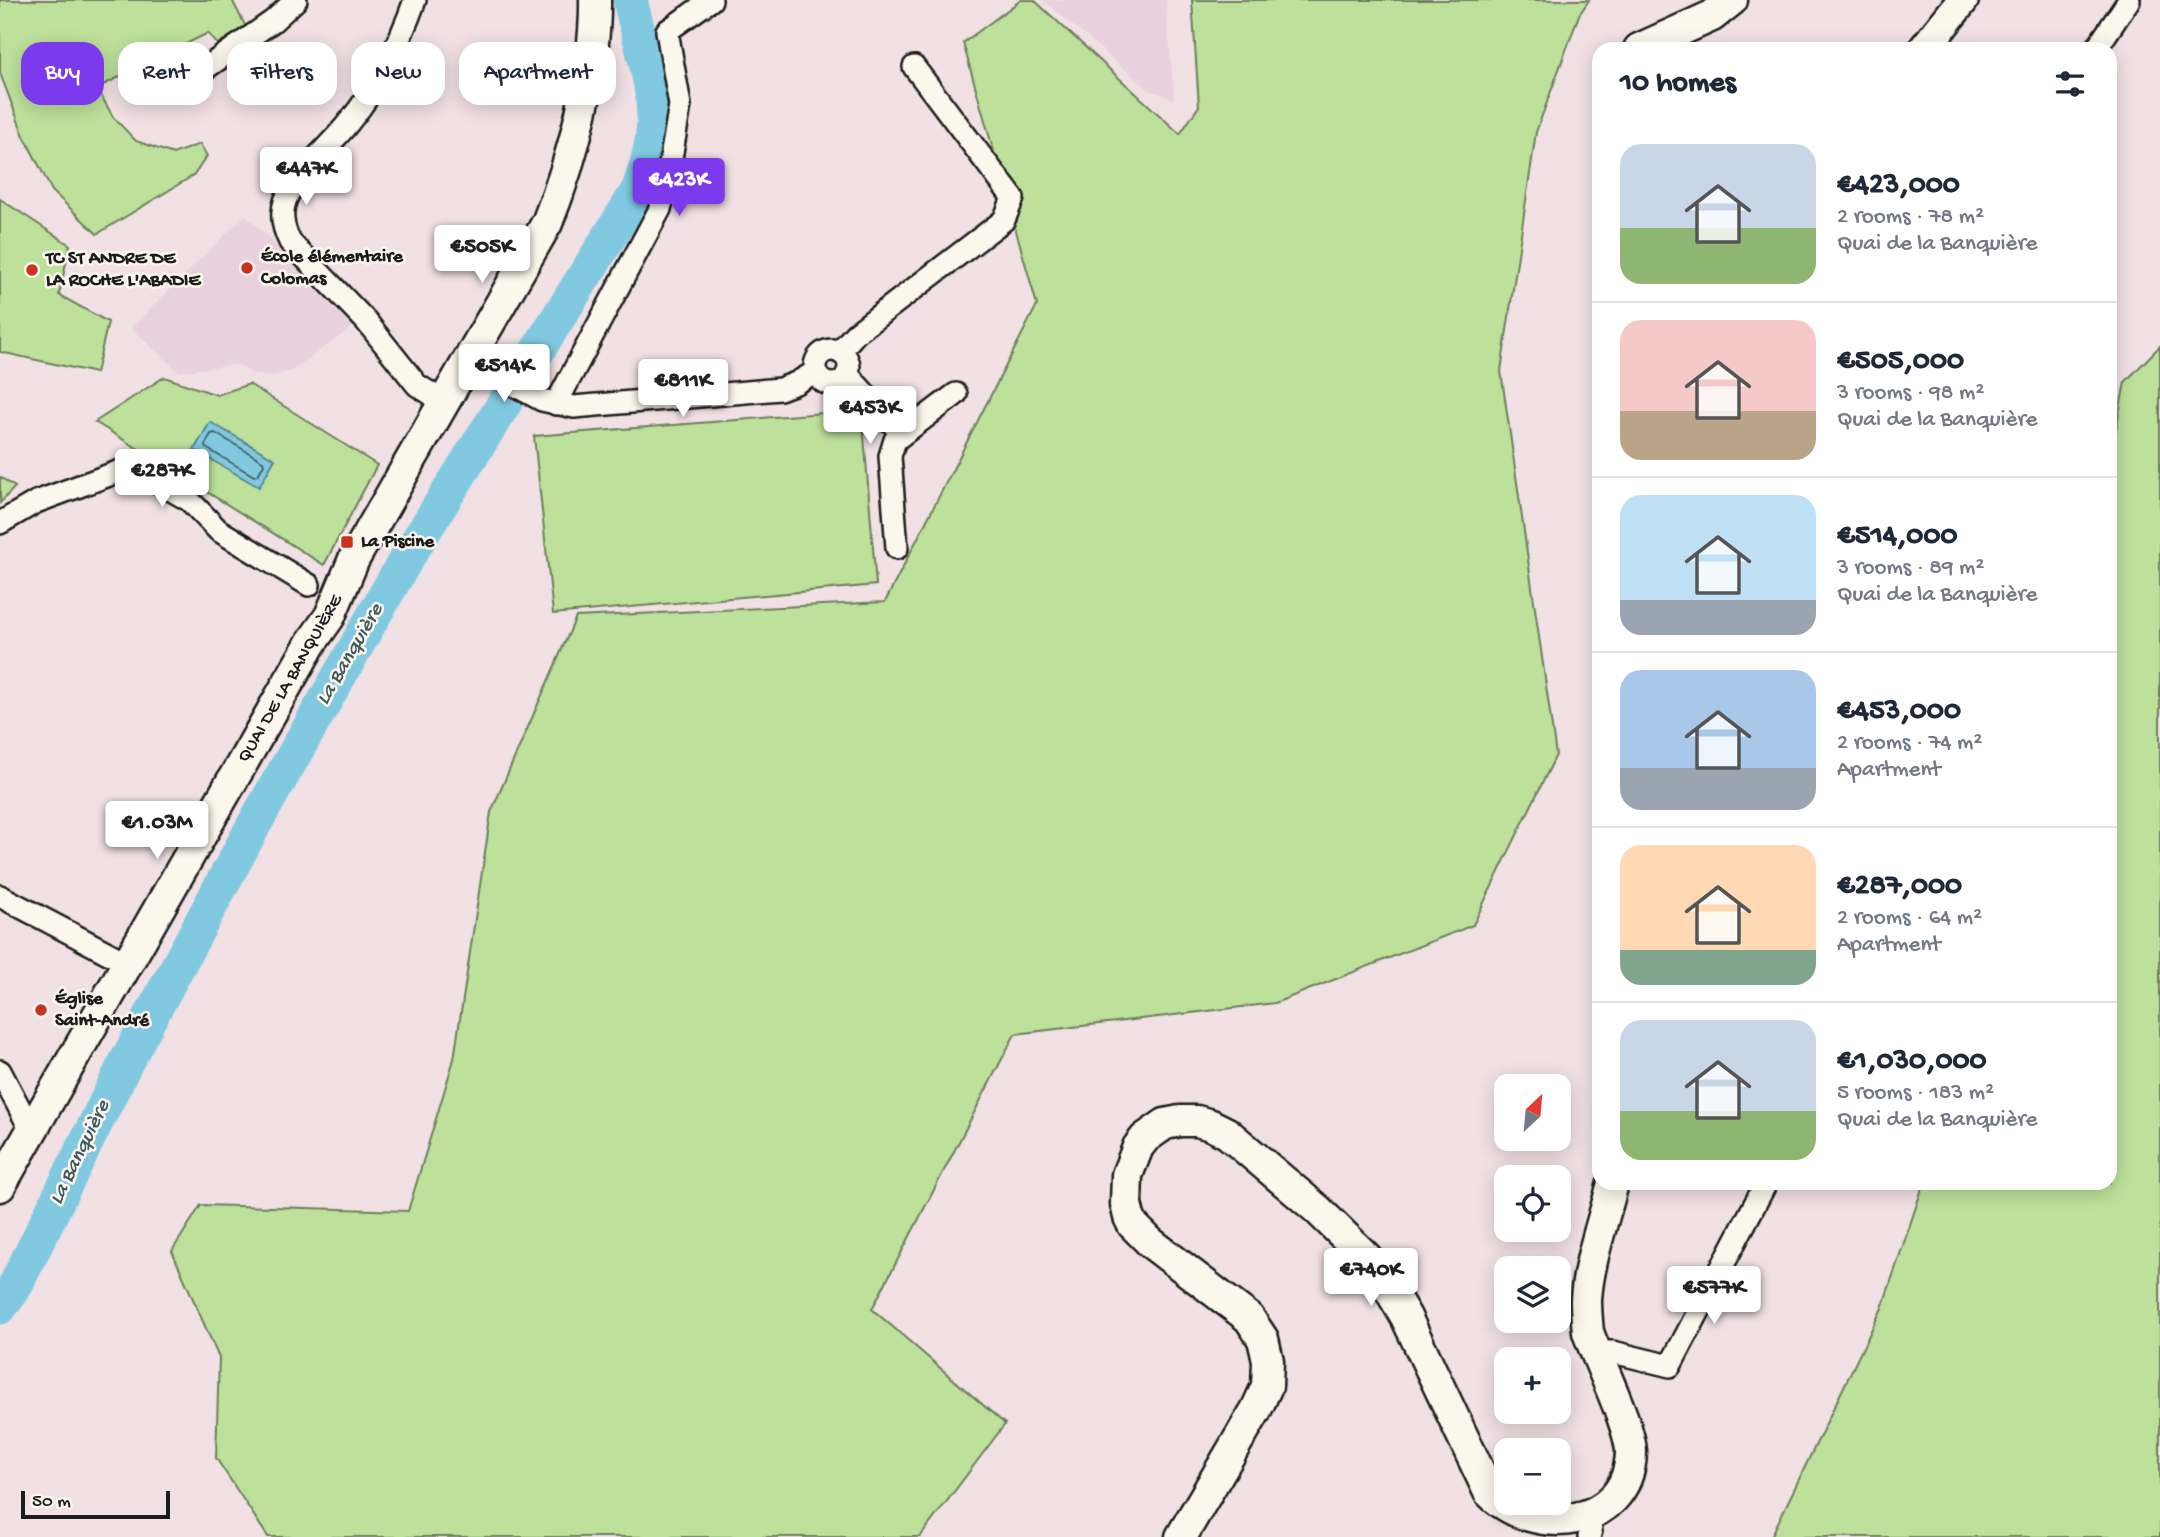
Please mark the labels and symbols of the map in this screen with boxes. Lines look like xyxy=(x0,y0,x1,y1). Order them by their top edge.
pin: €447K xyxy=(257,148,355,207)
pin: €423K xyxy=(630,158,728,218)
pin: €505K xyxy=(433,226,531,285)
place label: École élémentaire Colomas xyxy=(260,246,404,291)
place label: TC ST ANDRE DE LA ROCHE L'ABADIE xyxy=(44,248,201,293)
marker: École élémentaire Colomas xyxy=(239,260,255,276)
marker: TC ST ANDRE DE LA ROCHE L'ABADIE xyxy=(24,262,40,278)
pin: €514K xyxy=(455,344,553,404)
pin: €811K xyxy=(634,360,732,419)
pin: €453K xyxy=(821,386,919,446)
pin: €287K xyxy=(113,449,211,509)
place label: La Piscine xyxy=(361,531,435,554)
marker: La Piscine xyxy=(339,534,355,550)
street label: QUAI DE LA BANQUIÈRE xyxy=(233,590,349,767)
water label: La Banquière xyxy=(312,599,391,710)
pin: €1.03M xyxy=(100,802,214,861)
place label: Église Saint-André xyxy=(55,988,150,1033)
marker: Église Saint-André xyxy=(33,1002,49,1018)
north arrow xyxy=(1494,1074,1572,1152)
water label: La Banquière xyxy=(45,1096,117,1209)
pin: €740K xyxy=(1322,1248,1420,1308)
pin: €577K xyxy=(1665,1266,1763,1326)
scale bar xyxy=(21,1488,170,1520)

